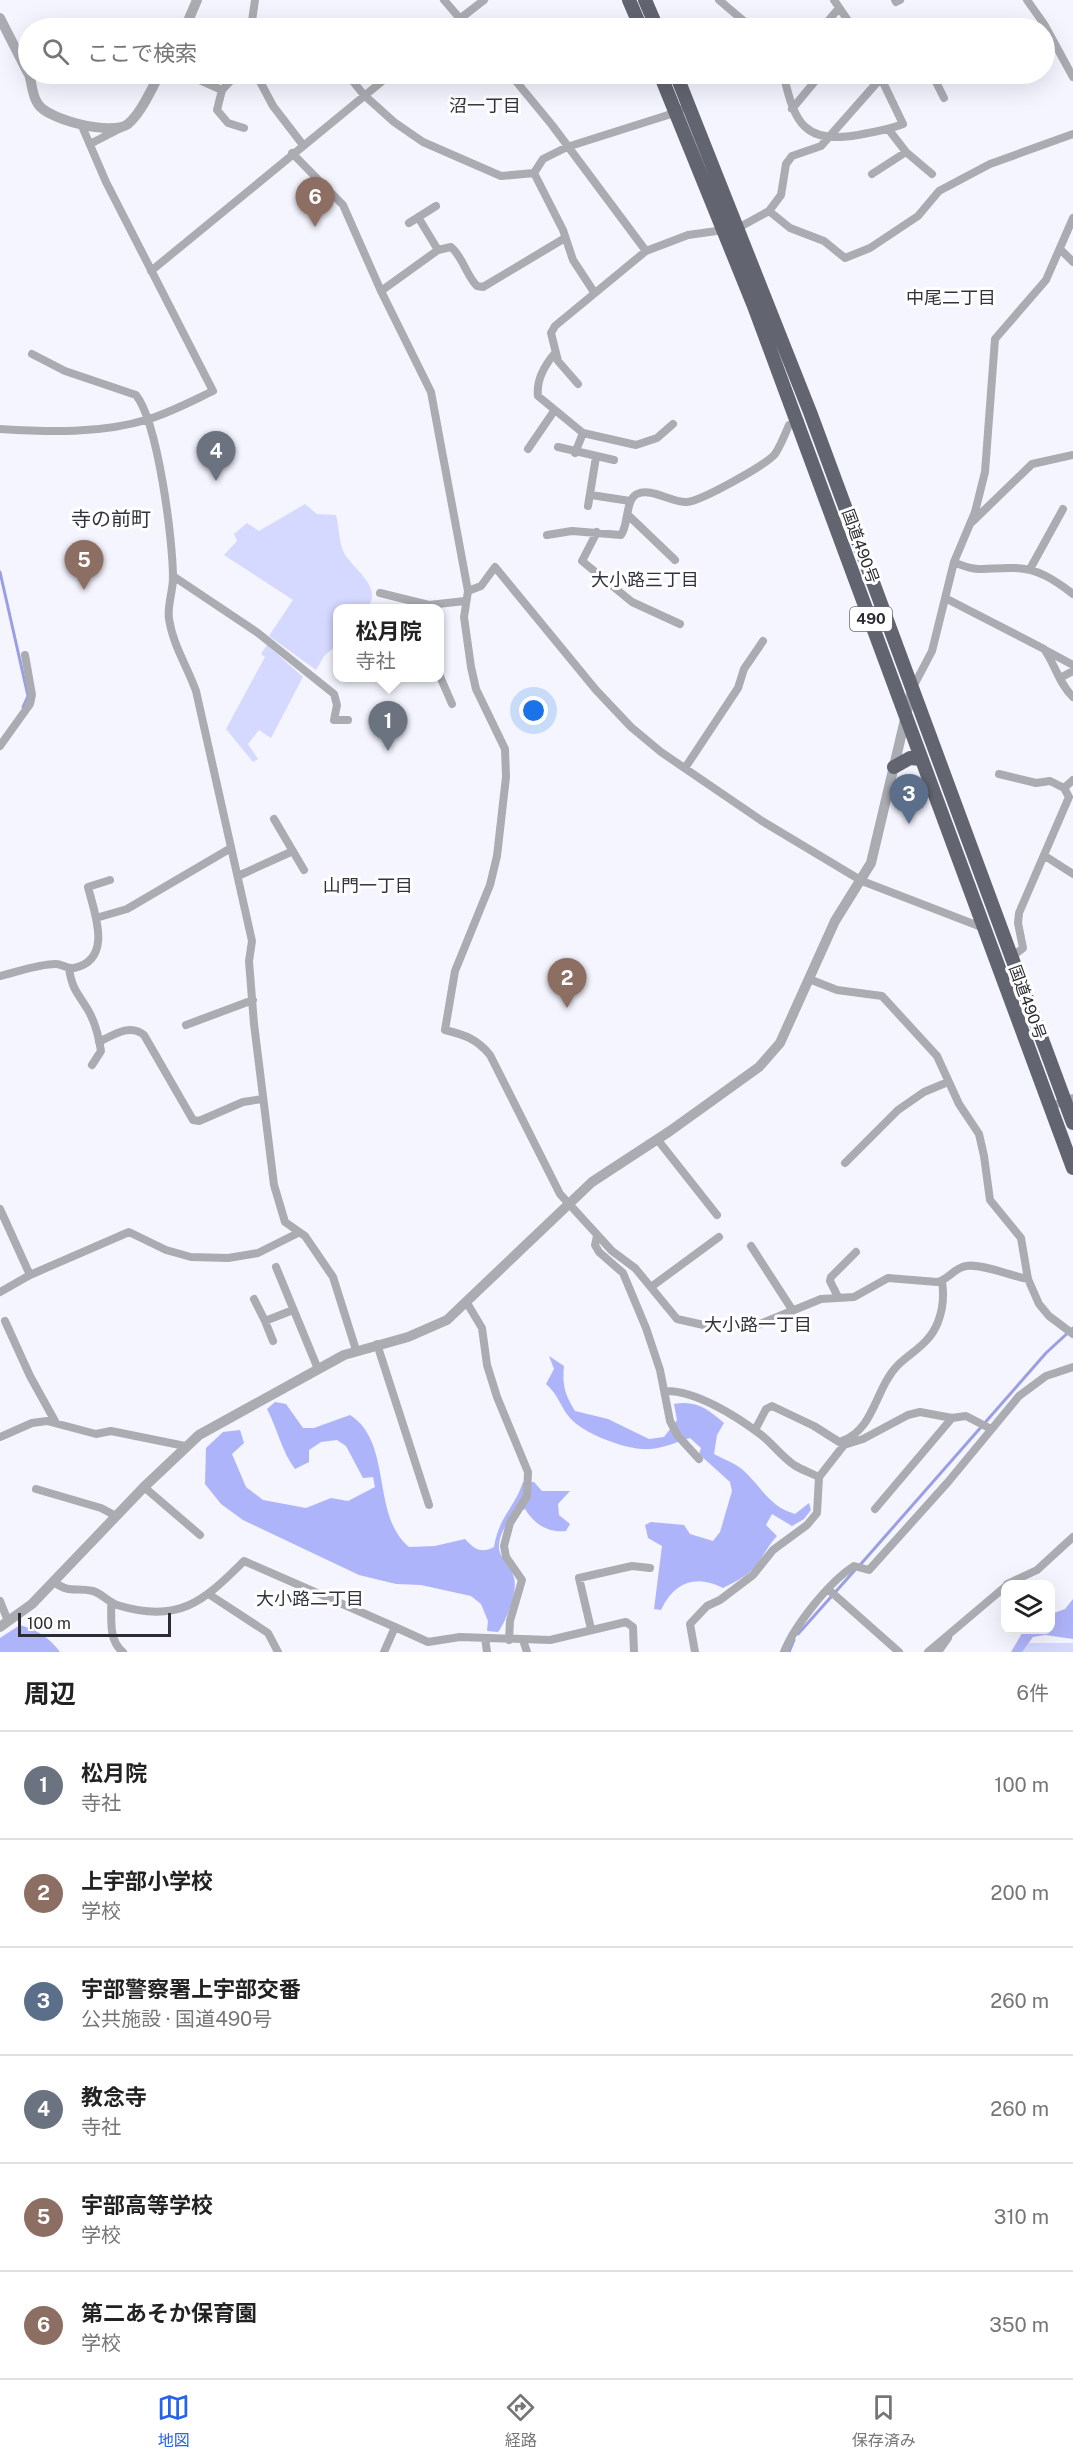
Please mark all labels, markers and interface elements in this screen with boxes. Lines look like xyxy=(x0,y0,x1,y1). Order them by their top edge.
search box xyxy=(18,18,1055,84)
icon: search xyxy=(39,35,72,68)
text: ここで検索 xyxy=(87,40,197,66)
district label: 沼一丁目 xyxy=(449,95,521,116)
pin: 6 xyxy=(296,178,334,227)
district label: 中尾二丁目 xyxy=(906,287,996,308)
pin: 4 xyxy=(196,432,236,481)
street label: 国道490号 xyxy=(838,506,883,586)
district label: 寺の前町 xyxy=(71,507,151,531)
pin: 5 xyxy=(64,540,104,590)
district label: 大小路三丁目 xyxy=(591,569,699,590)
popup xyxy=(333,604,444,682)
road number: 490 xyxy=(850,607,892,631)
text: 松月院 xyxy=(355,618,422,644)
text: 寺社 xyxy=(355,649,395,673)
your location xyxy=(519,696,548,725)
pin: 1 xyxy=(368,702,408,751)
pin: 3 xyxy=(890,774,928,824)
district label: 山門一丁目 xyxy=(323,875,413,896)
pin: 2 xyxy=(548,958,586,1008)
street label: 国道490号 xyxy=(1005,962,1050,1042)
district label: 大小路一丁目 xyxy=(704,1314,812,1335)
map controls xyxy=(1001,1580,1055,1634)
button: layers xyxy=(1001,1580,1055,1634)
district label: 大小路二丁目 xyxy=(256,1588,364,1609)
scale bar xyxy=(18,1610,171,1638)
text: 100 m xyxy=(27,1614,71,1633)
text: 周辺 xyxy=(24,1678,76,1709)
text: 6件 xyxy=(1017,1681,1049,1705)
text: 松月院 xyxy=(81,1760,147,1786)
text: 1 xyxy=(39,1773,48,1797)
text: 100 m xyxy=(994,1773,1049,1797)
text: 寺社 xyxy=(81,1791,121,1815)
text: 上宇部小学校 xyxy=(81,1868,213,1894)
text: 2 xyxy=(37,1881,50,1905)
text: 200 m xyxy=(991,1881,1049,1905)
text: 学校 xyxy=(81,1899,121,1923)
text: 宇部警察署上宇部交番 xyxy=(81,1976,301,2002)
text: 3 xyxy=(37,1989,50,2013)
text: 260 m xyxy=(990,1989,1049,2013)
text: 公共施設 · 国道490号 xyxy=(81,2007,272,2031)
text: 教念寺 xyxy=(81,2084,147,2110)
text: 4 xyxy=(37,2097,50,2121)
text: 260 m xyxy=(990,2097,1049,2121)
text: 寺社 xyxy=(81,2115,121,2139)
text: 宇部高等学校 xyxy=(81,2192,213,2218)
text: 5 xyxy=(37,2205,50,2229)
text: 310 m xyxy=(994,2205,1049,2229)
text: 学校 xyxy=(81,2223,121,2247)
text: 第二あそか保育園 xyxy=(81,2300,257,2326)
text: 6 xyxy=(37,2313,50,2337)
text: 350 m xyxy=(989,2313,1049,2337)
text: 学校 xyxy=(81,2331,121,2355)
tab: 地図 xyxy=(157,2391,190,2451)
tab: 経路 xyxy=(504,2391,537,2451)
tab: 保存済み xyxy=(852,2391,916,2451)

